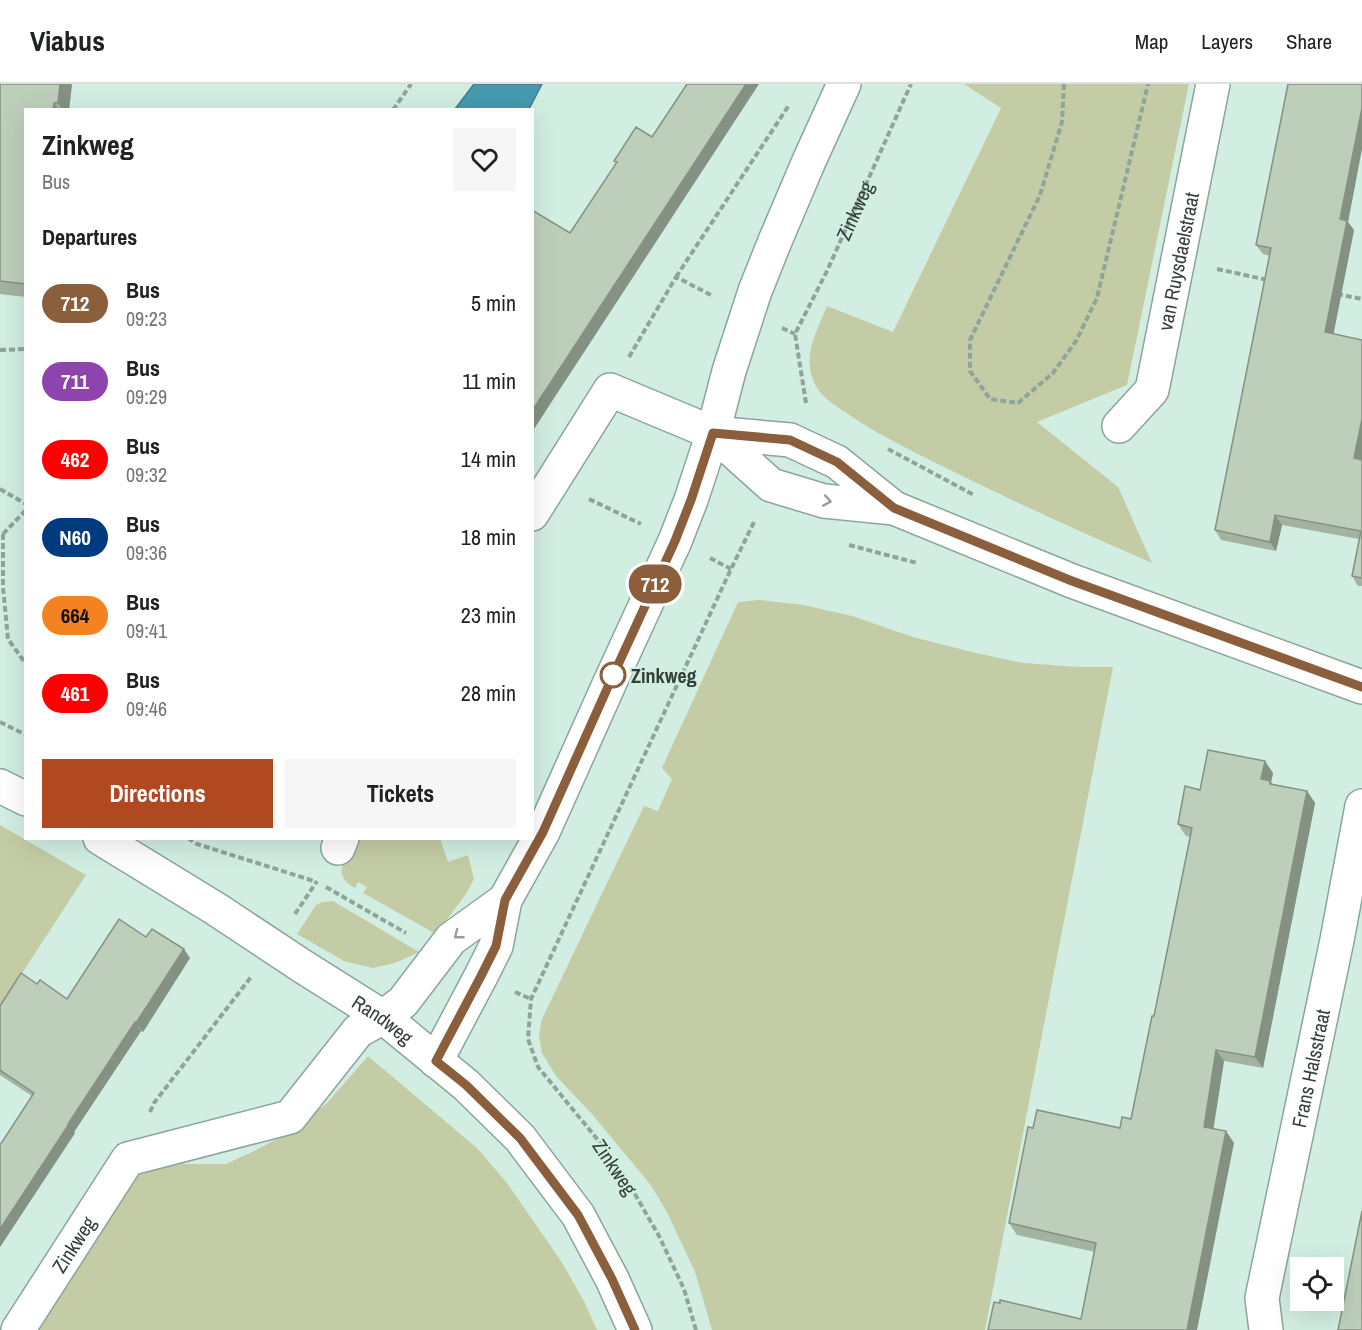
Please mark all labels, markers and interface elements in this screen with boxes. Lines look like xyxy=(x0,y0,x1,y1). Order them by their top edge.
text: Viabus xyxy=(30,22,105,60)
text: Map xyxy=(1135,27,1168,56)
text: Layers xyxy=(1201,27,1253,56)
text: Share xyxy=(1286,27,1332,56)
text: Zinkweg xyxy=(42,126,134,164)
button: heart xyxy=(453,128,516,191)
text: Bus xyxy=(42,168,70,195)
street label: Zinkweg xyxy=(829,177,879,244)
street label: van Ruysdaelstraat xyxy=(1151,189,1205,333)
text: Departures xyxy=(42,222,137,252)
text: Bus xyxy=(126,275,160,305)
text: 5 min xyxy=(471,288,516,318)
text: 712 xyxy=(61,289,89,318)
text: 09:23 xyxy=(126,305,167,332)
text: Bus xyxy=(126,353,160,383)
text: 11 min xyxy=(462,366,516,396)
text: 711 xyxy=(61,367,89,396)
text: 09:29 xyxy=(126,383,167,410)
text: Bus xyxy=(126,431,160,461)
text: 14 min xyxy=(461,444,516,474)
text: 462 xyxy=(61,445,89,474)
text: 09:32 xyxy=(126,461,167,488)
one-way arrow xyxy=(822,494,832,506)
text: Bus xyxy=(126,509,160,539)
text: 18 min xyxy=(461,522,516,552)
text: N60 xyxy=(59,523,91,552)
text: 09:36 xyxy=(126,539,167,566)
line badge: 712 xyxy=(620,564,690,604)
text: 712 xyxy=(641,570,669,599)
text: Bus xyxy=(126,587,160,617)
text: 23 min xyxy=(461,600,516,630)
text: 664 xyxy=(61,601,89,630)
text: 09:41 xyxy=(126,617,167,644)
marker: Zinkweg xyxy=(600,662,626,688)
place label: Zinkweg xyxy=(631,662,697,689)
text: Bus xyxy=(126,665,160,695)
text: 28 min xyxy=(461,678,516,708)
text: 461 xyxy=(61,679,89,708)
text: 09:46 xyxy=(126,695,167,722)
button: Directions xyxy=(42,759,273,828)
button: Tickets xyxy=(285,759,516,828)
one-way arrow xyxy=(454,927,465,938)
street label: Randweg xyxy=(347,988,419,1050)
street label: Frans Halsstraat xyxy=(1285,1006,1336,1130)
street label: Zinkweg xyxy=(586,1134,644,1200)
street label: Zinkweg xyxy=(45,1211,101,1278)
map controls xyxy=(1290,1257,1344,1311)
button: locate xyxy=(1290,1257,1344,1311)

